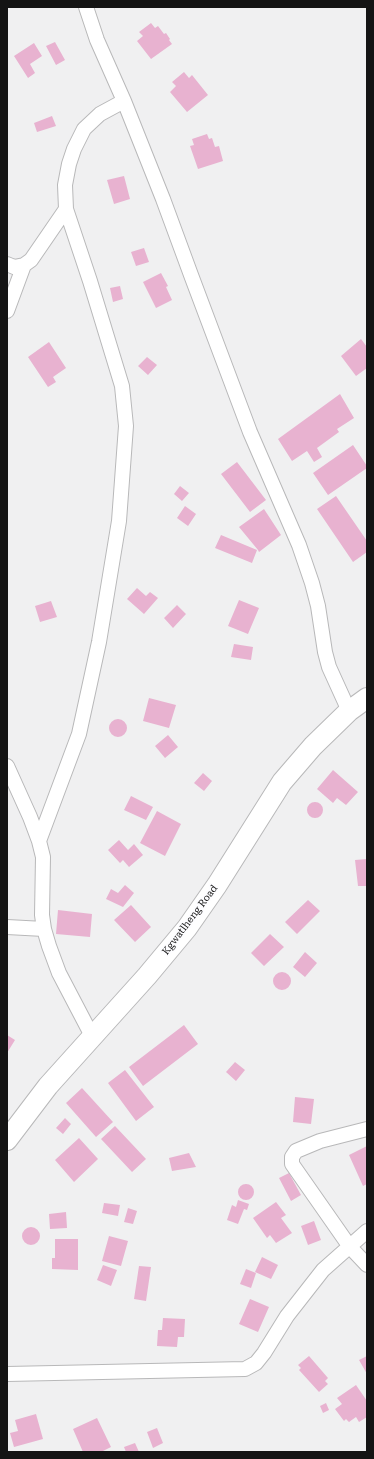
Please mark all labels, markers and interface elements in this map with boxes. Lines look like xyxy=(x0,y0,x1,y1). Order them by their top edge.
street label: Kgwatlheng Road xyxy=(160,883,220,957)

